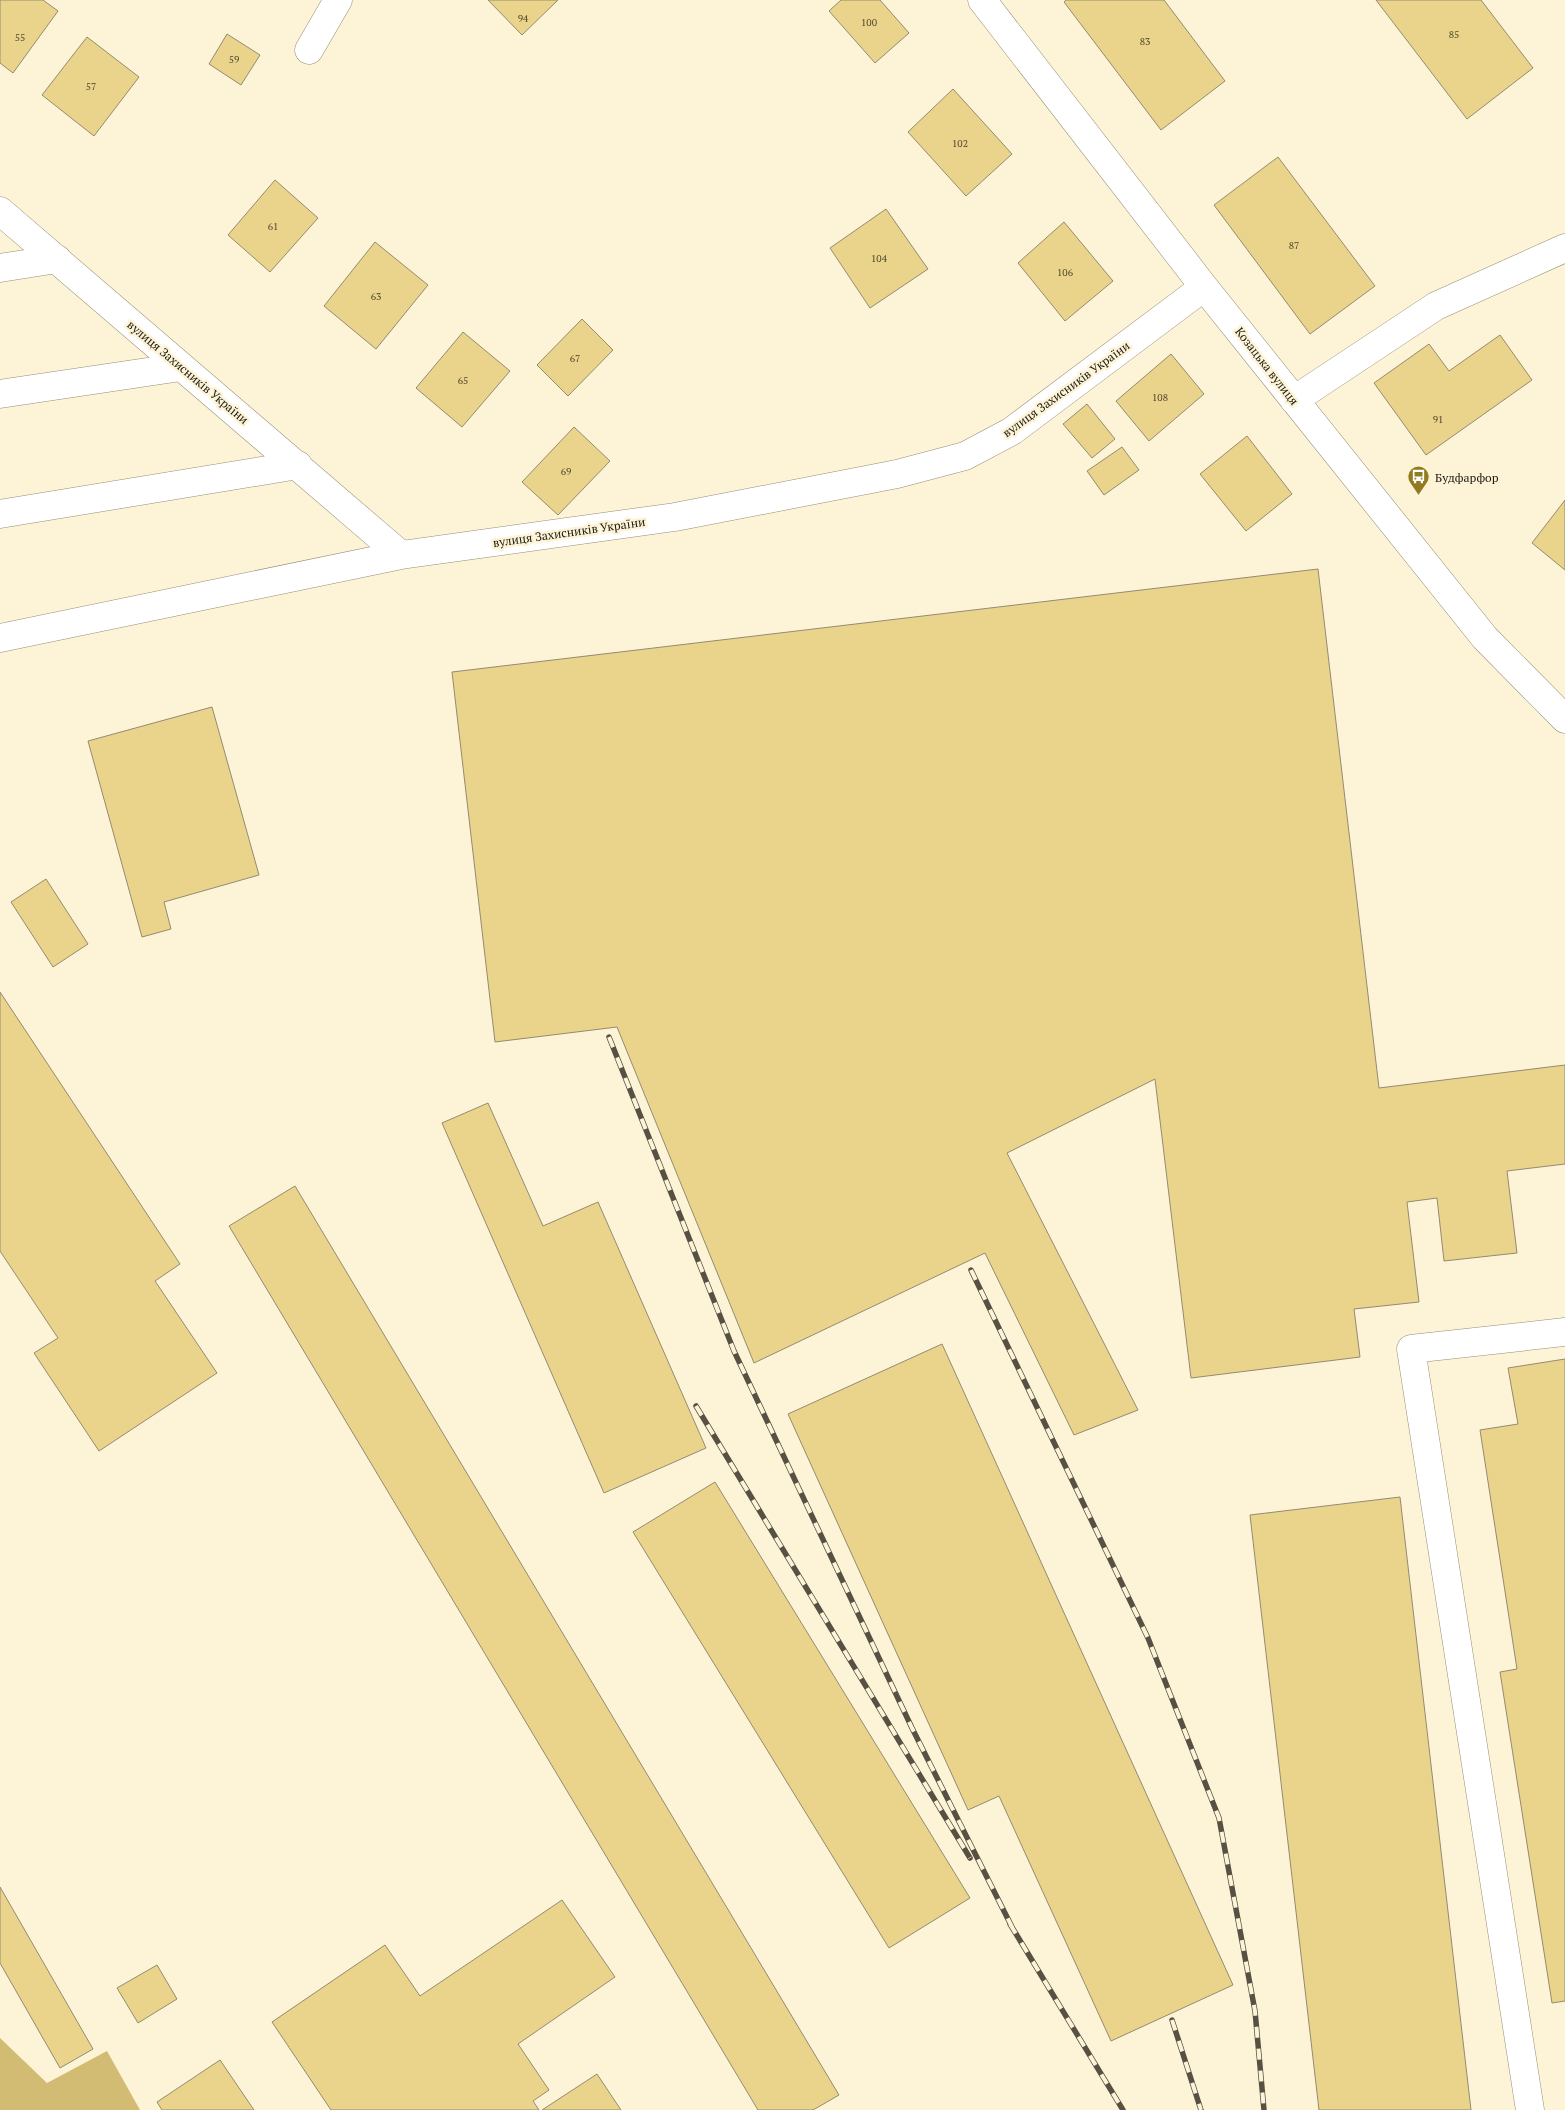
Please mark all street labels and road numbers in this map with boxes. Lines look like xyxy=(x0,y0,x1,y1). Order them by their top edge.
street label: вулиця Захисників України xyxy=(124,317,252,427)
street label: Козацька вулиця xyxy=(1232,324,1302,408)
street label: вулиця Захисників України xyxy=(999,338,1133,440)
street label: вулиця Захисників України xyxy=(492,514,646,550)

